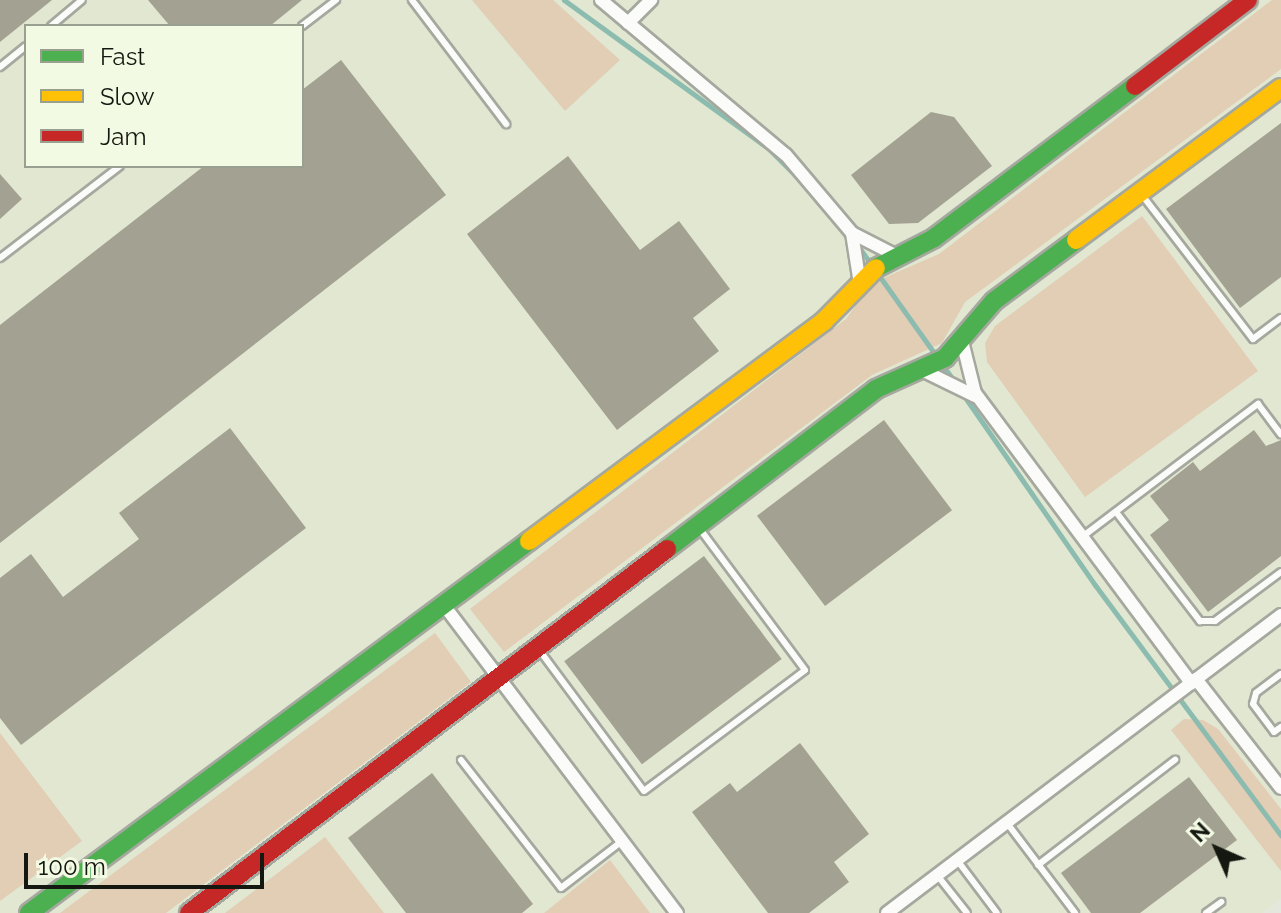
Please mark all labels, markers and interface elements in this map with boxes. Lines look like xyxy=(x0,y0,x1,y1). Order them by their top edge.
legend xyxy=(24,24,304,168)
text: Fast xyxy=(100,42,145,71)
text: Slow xyxy=(100,82,154,111)
text: Jam xyxy=(100,122,146,151)
north arrow xyxy=(1177,809,1257,889)
text: N xyxy=(1185,817,1215,847)
scale bar xyxy=(28,837,268,887)
text: 100 m xyxy=(38,852,106,881)

